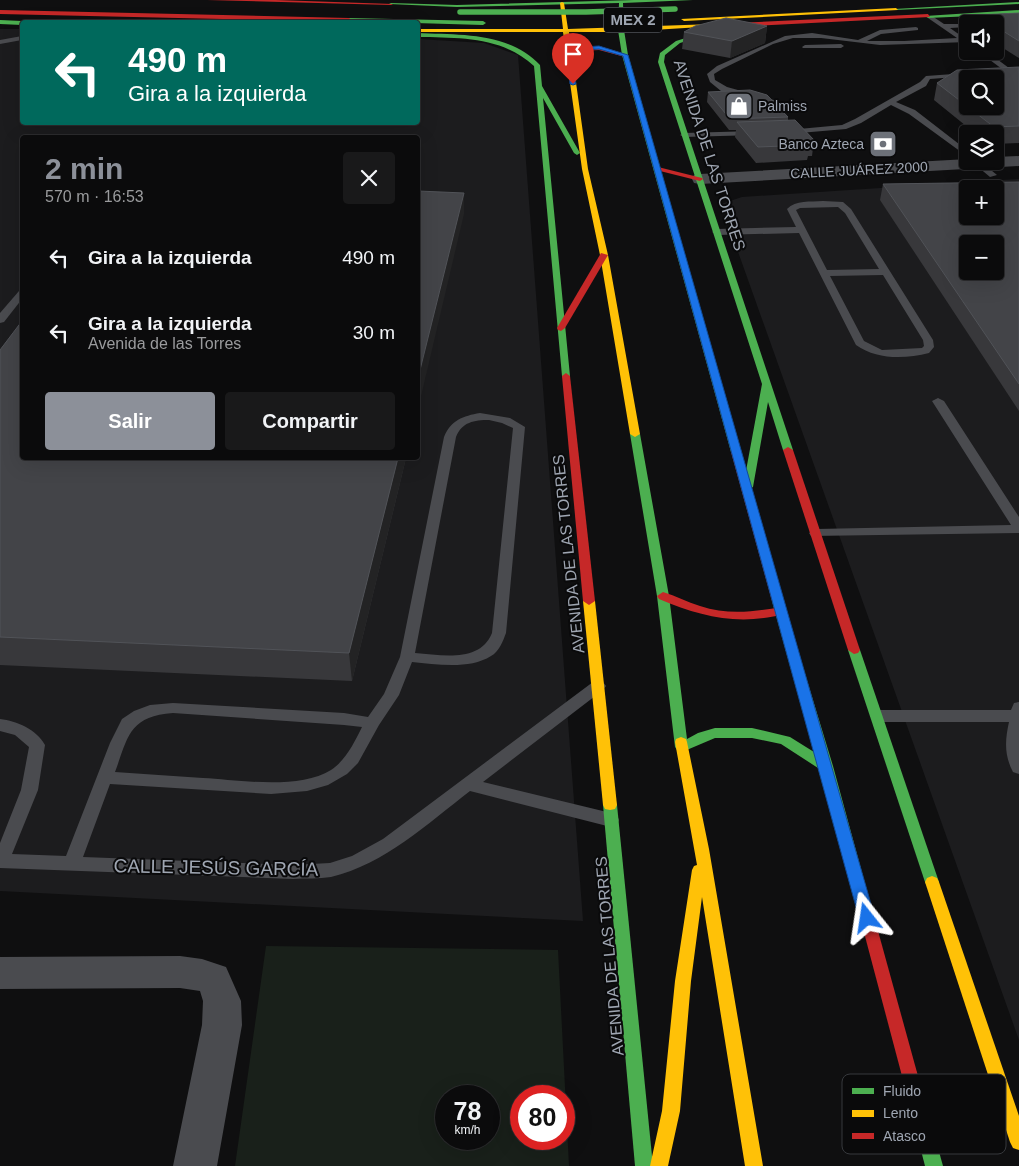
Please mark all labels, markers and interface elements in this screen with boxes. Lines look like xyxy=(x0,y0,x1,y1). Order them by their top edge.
road number: MEX 2 xyxy=(604,8,662,32)
map controls xyxy=(959,15,1004,280)
button: sound xyxy=(959,15,1004,60)
pin xyxy=(552,33,594,84)
icon: left xyxy=(45,40,110,105)
text: 490 m xyxy=(128,40,227,79)
icon: arrive xyxy=(559,40,587,68)
street label: AVENIDA DE LAS TORRES xyxy=(671,57,749,253)
button: search xyxy=(959,70,1004,115)
text: Gira a la izquierda xyxy=(128,81,307,106)
shop icon: Palmiss xyxy=(724,91,754,121)
place label: Palmiss xyxy=(758,98,807,114)
button: layers xyxy=(959,125,1004,170)
bank icon: Banco Azteca xyxy=(868,129,898,159)
place label: Banco Azteca xyxy=(778,136,864,152)
text: 2 min xyxy=(45,152,123,185)
button: close xyxy=(343,152,395,204)
street label: CALLE JUÁREZ 2000 xyxy=(790,158,928,182)
button: + xyxy=(959,180,1004,225)
text: 570 m · 16:53 xyxy=(45,188,144,205)
button: − xyxy=(959,235,1004,280)
icon: left xyxy=(45,244,73,272)
text: Gira a la izquierda xyxy=(88,247,252,268)
text: 490 m xyxy=(342,247,395,268)
text: Gira a la izquierda xyxy=(88,313,252,334)
icon: left xyxy=(45,319,73,347)
text: 30 m xyxy=(353,322,395,343)
text: Avenida de las Torres xyxy=(88,335,241,352)
button: Salir xyxy=(45,392,215,450)
button: Compartir xyxy=(225,392,395,450)
street label: AVENIDA DE LAS TORRES xyxy=(550,454,587,654)
street label: CALLE JESÚS GARCÍA xyxy=(113,855,319,880)
street label: AVENIDA DE LAS TORRES xyxy=(592,856,627,1056)
position arrow xyxy=(840,891,892,943)
legend xyxy=(842,1074,1006,1154)
text: Fluido xyxy=(883,1083,921,1099)
speed limit sign: 80 xyxy=(510,1085,575,1150)
text: 78 xyxy=(454,1097,481,1125)
text: Lento xyxy=(883,1105,918,1121)
text: km/h xyxy=(454,1123,481,1137)
text: Atasco xyxy=(883,1128,926,1144)

